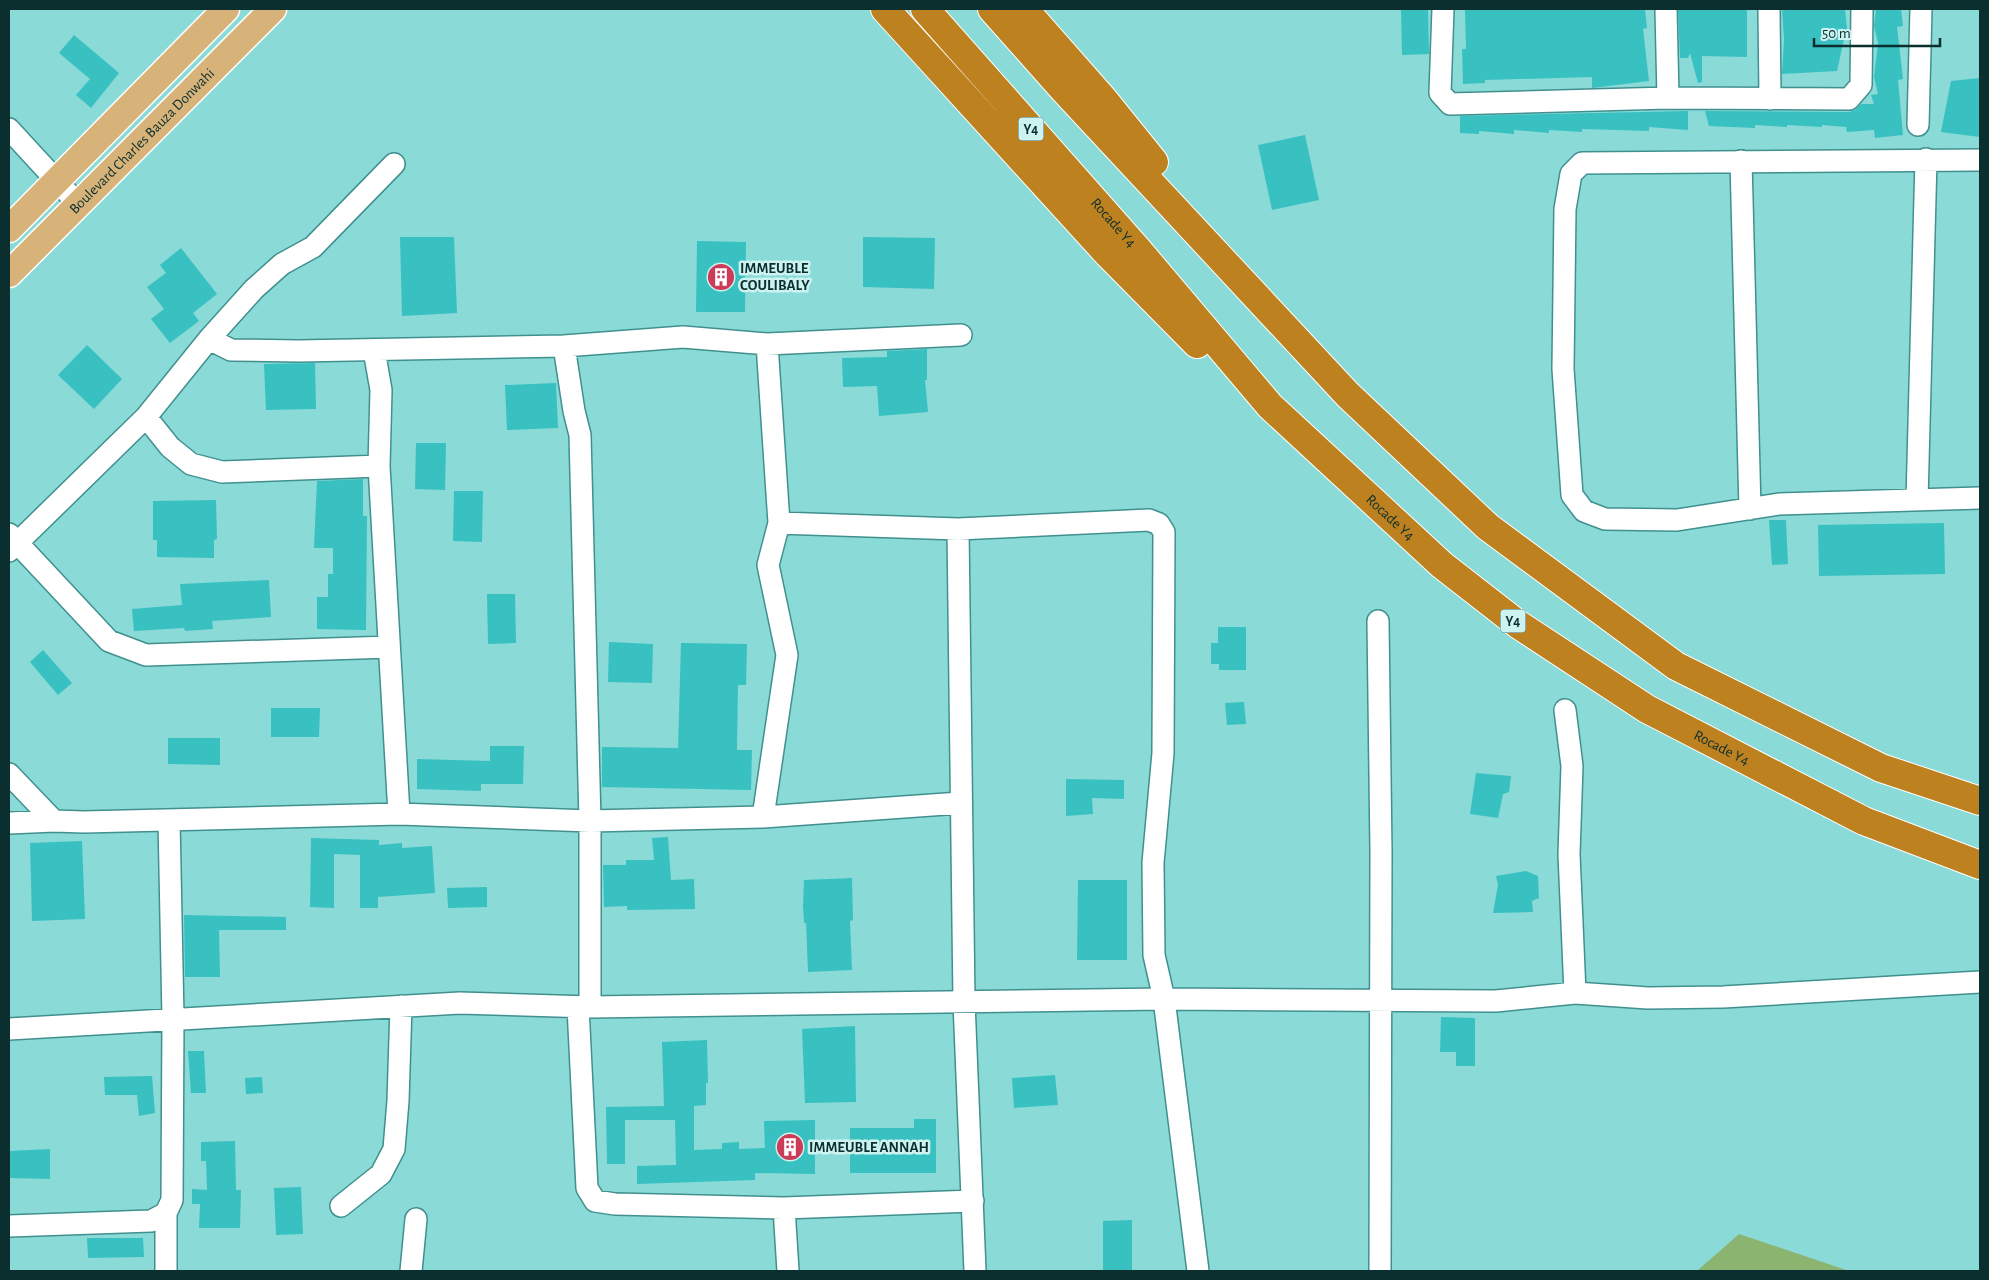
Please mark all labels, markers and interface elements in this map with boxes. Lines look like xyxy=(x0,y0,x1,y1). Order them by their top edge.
scale bar xyxy=(1814,15,1940,47)
text: 50 m xyxy=(1822,26,1851,41)
street label: Boulevard Charles Bauza Donwahi xyxy=(67,66,217,217)
road number: Y4 xyxy=(1018,118,1044,140)
street label: Rocade Y4 xyxy=(1088,195,1139,250)
place label: IMMEUBLE COULIBALY xyxy=(740,261,810,293)
building icon: IMMEUBLE COULIBALY xyxy=(706,262,736,292)
street label: Rocade Y4 xyxy=(1363,492,1417,544)
road number: Y4 xyxy=(1500,610,1526,632)
street label: Rocade Y4 xyxy=(1691,728,1752,768)
building icon: IMMEUBLE ANNAH xyxy=(775,1132,805,1162)
place label: IMMEUBLE ANNAH xyxy=(809,1140,929,1155)

